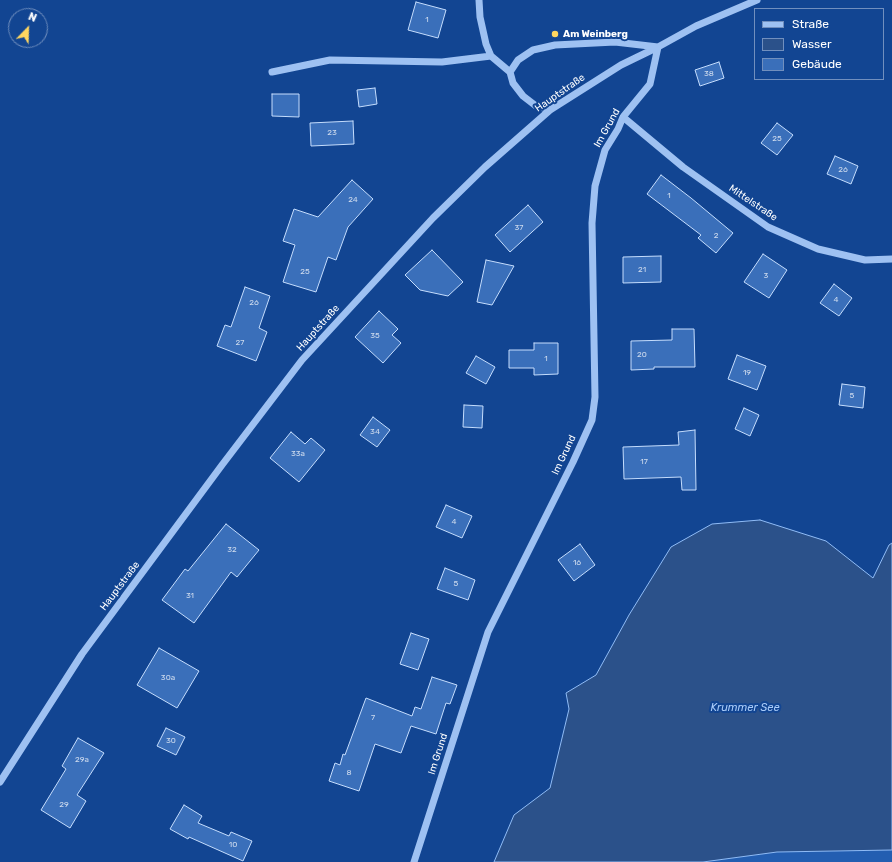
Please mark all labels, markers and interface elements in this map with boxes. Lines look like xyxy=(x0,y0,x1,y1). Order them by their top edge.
north arrow xyxy=(8,8,48,48)
legend xyxy=(754,8,884,80)
text: N xyxy=(26,10,39,25)
house number: 1 xyxy=(425,15,429,25)
text: Straße xyxy=(792,17,829,31)
place label: Am Weinberg xyxy=(563,28,628,40)
marker: Am Weinberg xyxy=(550,29,560,39)
text: Wasser xyxy=(792,37,832,51)
text: Gebäude xyxy=(792,57,842,71)
house number: 38 xyxy=(704,69,714,79)
street label: Hauptstraße xyxy=(533,71,587,115)
street label: Im Grund xyxy=(591,106,623,150)
house number: 23 xyxy=(327,128,337,138)
house number: 25 xyxy=(772,134,782,144)
house number: 26 xyxy=(838,165,848,175)
street label: Mittelstraße xyxy=(726,182,780,224)
house number: 1 xyxy=(667,191,671,201)
house number: 24 xyxy=(348,195,358,205)
house number: 37 xyxy=(515,223,523,233)
house number: 2 xyxy=(714,231,718,241)
house number: 21 xyxy=(638,265,646,275)
house number: 25 xyxy=(300,267,310,277)
house number: 3 xyxy=(764,271,768,281)
house number: 4 xyxy=(834,295,838,305)
house number: 26 xyxy=(249,298,259,308)
street label: Hauptstraße xyxy=(294,302,342,354)
house number: 35 xyxy=(370,331,380,341)
house number: 27 xyxy=(236,338,244,348)
house number: 20 xyxy=(637,350,647,360)
house number: 1 xyxy=(544,354,548,364)
house number: 19 xyxy=(743,368,751,378)
house number: 5 xyxy=(850,391,854,401)
house number: 34 xyxy=(370,427,380,437)
street label: Im Grund xyxy=(550,433,578,477)
house number: 33a xyxy=(291,449,305,459)
house number: 17 xyxy=(640,457,648,467)
house number: 4 xyxy=(452,517,456,527)
house number: 32 xyxy=(227,545,237,555)
house number: 16 xyxy=(573,558,581,568)
street label: Hauptstraße xyxy=(98,559,142,613)
house number: 5 xyxy=(454,579,458,589)
house number: 31 xyxy=(186,591,194,601)
house number: 30a xyxy=(161,673,175,683)
water label: Krummer See xyxy=(710,701,780,715)
house number: 7 xyxy=(371,713,375,723)
street label: Im Grund xyxy=(426,732,450,776)
house number: 30 xyxy=(166,736,176,746)
house number: 29a xyxy=(75,755,89,765)
house number: 8 xyxy=(346,768,352,778)
house number: 29 xyxy=(59,800,69,810)
house number: 10 xyxy=(229,840,237,850)

